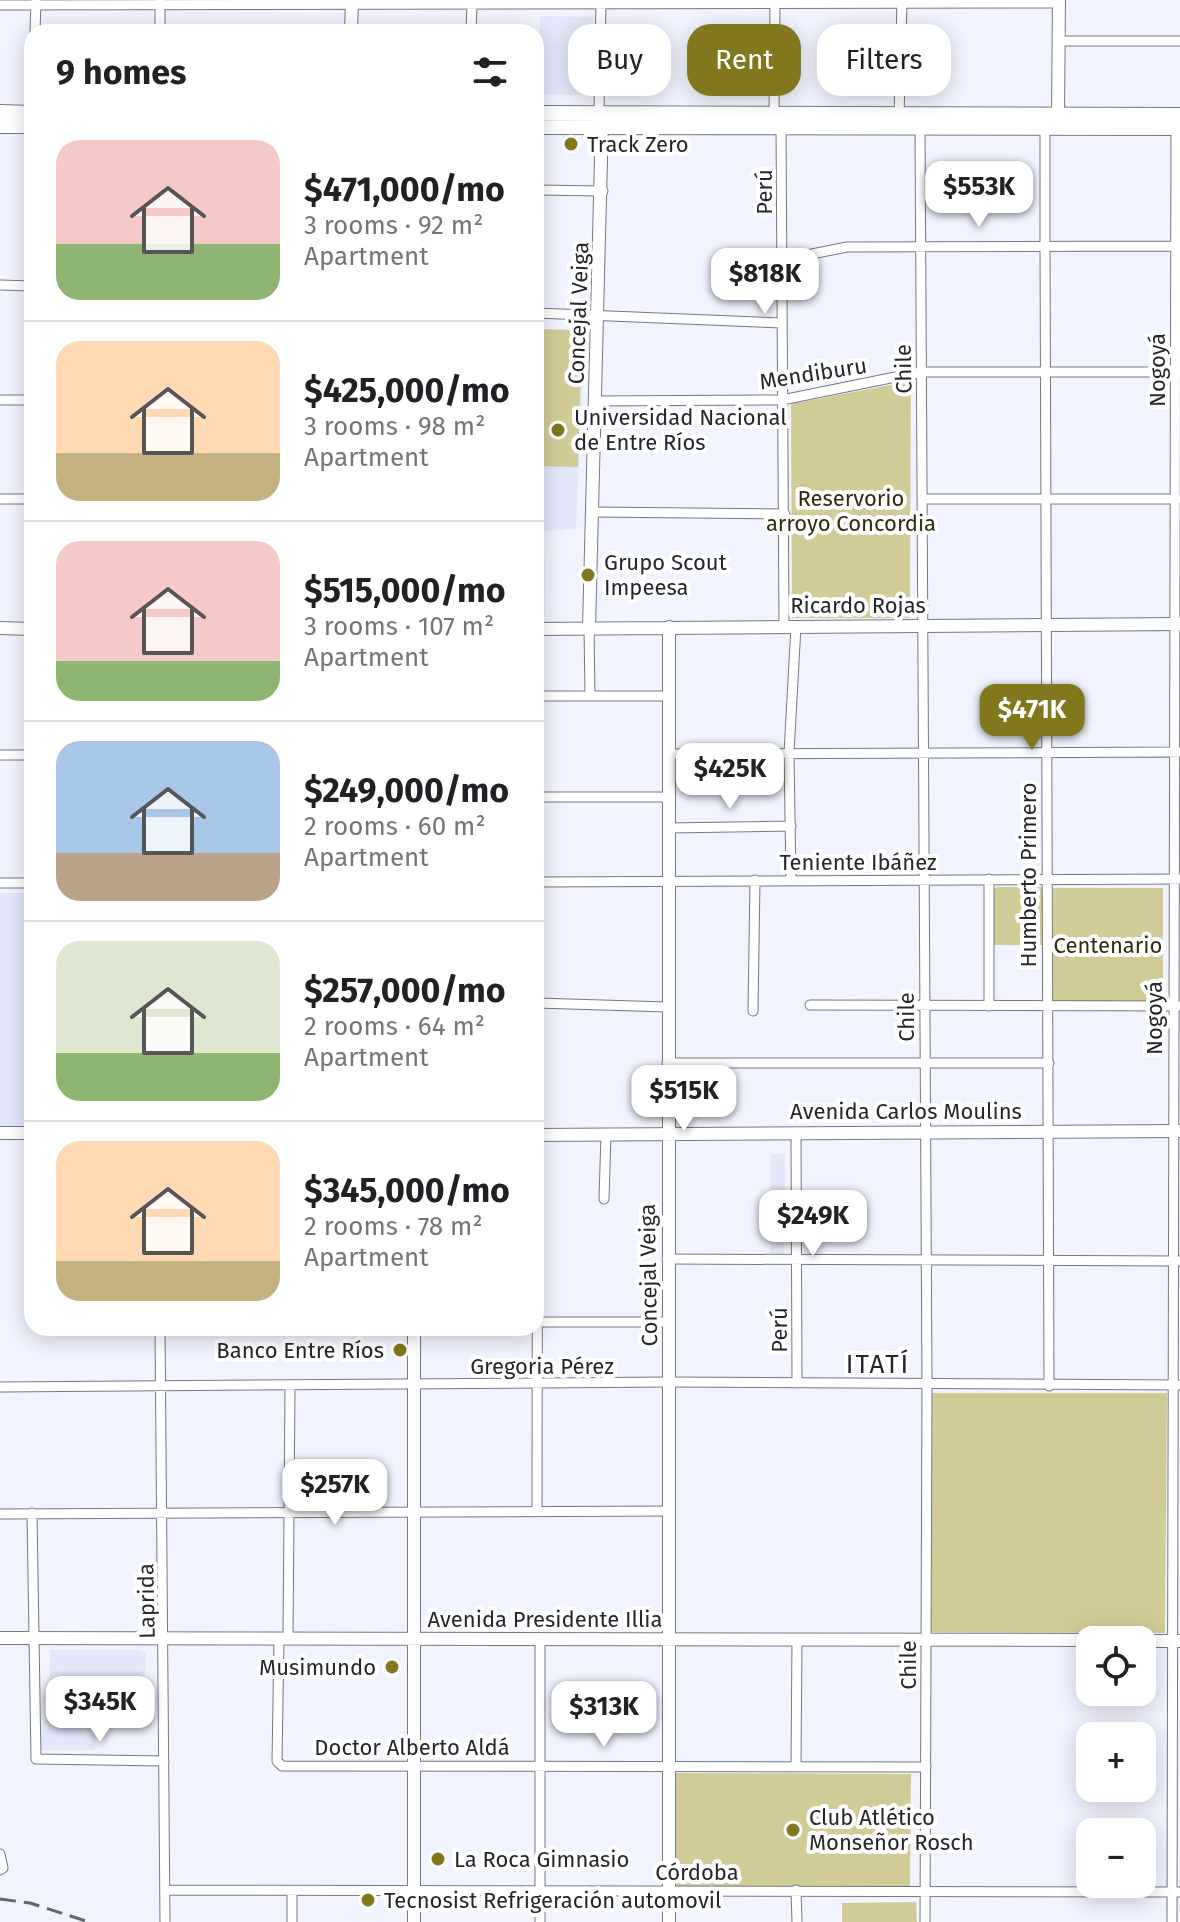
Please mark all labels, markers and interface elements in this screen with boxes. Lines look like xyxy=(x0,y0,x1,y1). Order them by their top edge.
chip: Buy xyxy=(568,24,671,96)
chip: Rent xyxy=(687,24,801,96)
chip: Filters xyxy=(817,24,951,96)
icon: filters xyxy=(468,50,512,94)
text: 9 homes xyxy=(56,52,187,93)
place label: Track Zero xyxy=(587,131,689,158)
marker: Track Zero xyxy=(562,135,580,153)
pin: $553K xyxy=(923,161,1035,229)
text: $471,000/mo xyxy=(304,169,505,210)
street label: Perú xyxy=(751,169,778,215)
text: $553K xyxy=(943,171,1015,202)
icon: home xyxy=(120,172,216,268)
text: 3 rooms · 92 m² xyxy=(304,210,483,241)
text: Apartment xyxy=(304,241,429,272)
street label: Concejal Veiga xyxy=(563,241,594,385)
pin: $818K xyxy=(709,248,821,316)
text: $818K xyxy=(729,258,801,289)
street label: Nogoyá xyxy=(1144,333,1171,407)
street label: Chile xyxy=(890,344,917,394)
street label: Mendiburu xyxy=(757,352,869,395)
text: $425,000/mo xyxy=(304,370,510,411)
icon: home xyxy=(120,373,216,469)
place label: Universidad Nacional de Entre Ríos xyxy=(574,404,787,456)
text: 3 rooms · 98 m² xyxy=(304,411,485,442)
marker: Universidad Nacional de Entre Ríos xyxy=(549,421,567,439)
text: Apartment xyxy=(304,442,429,473)
park label: Reservorio arroyo Concordia xyxy=(766,485,936,537)
place label: Grupo Scout Impeesa xyxy=(604,549,727,601)
marker: Grupo Scout Impeesa xyxy=(579,566,597,584)
text: $515,000/mo xyxy=(304,570,506,611)
icon: home xyxy=(120,573,216,669)
street label: Ricardo Rojas xyxy=(790,592,926,619)
text: 3 rooms · 107 m² xyxy=(304,611,494,642)
text: Apartment xyxy=(304,642,429,673)
pin: $471K xyxy=(976,684,1088,752)
text: $471K xyxy=(998,694,1066,725)
pin: $425K xyxy=(674,743,786,811)
text: $425K xyxy=(694,753,766,784)
text: $249,000/mo xyxy=(304,770,509,811)
icon: home xyxy=(120,773,216,869)
street label: Humberto Primero xyxy=(1015,782,1042,968)
text: 2 rooms · 60 m² xyxy=(304,811,486,842)
text: Apartment xyxy=(304,842,429,873)
street label: Teniente Ibáñez xyxy=(779,849,937,876)
park label: Centenario xyxy=(1054,932,1162,959)
text: $257,000/mo xyxy=(304,970,506,1011)
icon: home xyxy=(120,973,216,1069)
street label: Nogoyá xyxy=(1141,981,1168,1055)
street label: Chile xyxy=(893,992,920,1042)
text: 2 rooms · 64 m² xyxy=(304,1011,485,1042)
text: Apartment xyxy=(304,1042,429,1073)
pin: $515K xyxy=(628,1065,740,1133)
text: $515K xyxy=(649,1075,719,1106)
street label: Avenida Carlos Moulins xyxy=(790,1098,1022,1125)
text: $345,000/mo xyxy=(304,1170,510,1211)
icon: home xyxy=(120,1173,216,1269)
pin: $249K xyxy=(757,1190,869,1258)
text: $249K xyxy=(777,1200,849,1231)
street label: Concejal Veiga xyxy=(634,1203,663,1347)
text: 2 rooms · 78 m² xyxy=(304,1211,483,1242)
text: Apartment xyxy=(304,1242,429,1273)
street label: Perú xyxy=(766,1307,793,1353)
place label: Banco Entre Ríos xyxy=(216,1337,384,1364)
marker: Banco Entre Ríos xyxy=(391,1341,409,1359)
district label: ITATÍ xyxy=(846,1349,910,1380)
street label: Gregoria Pérez xyxy=(470,1353,614,1380)
pin: $257K xyxy=(279,1459,391,1527)
text: $257K xyxy=(300,1469,370,1500)
street label: Laprida xyxy=(132,1563,161,1639)
street label: Avenida Presidente Illia xyxy=(427,1606,663,1633)
map controls xyxy=(1076,1626,1156,1898)
button: locate xyxy=(1076,1626,1156,1706)
street label: Chile xyxy=(895,1640,922,1690)
place label: Musimundo xyxy=(259,1654,376,1681)
marker: Musimundo xyxy=(383,1658,401,1676)
pin: $345K xyxy=(44,1676,156,1744)
pin: $313K xyxy=(548,1681,660,1749)
text: $345K xyxy=(64,1686,136,1717)
text: $313K xyxy=(569,1691,639,1722)
button: + xyxy=(1076,1722,1156,1802)
street label: Doctor Alberto Aldá xyxy=(314,1734,510,1761)
place label: Club Atlético Monseñor Rosch xyxy=(809,1804,974,1856)
button: − xyxy=(1076,1818,1156,1898)
marker: Club Atlético Monseñor Rosch xyxy=(784,1821,802,1839)
place label: La Roca Gimnasio xyxy=(454,1846,629,1873)
marker: La Roca Gimnasio xyxy=(429,1850,447,1868)
street label: Córdoba xyxy=(655,1859,739,1886)
place label: Tecnosist Refrigeración automovil xyxy=(384,1887,721,1914)
marker: Tecnosist Refrigeración automovil xyxy=(359,1891,377,1909)

